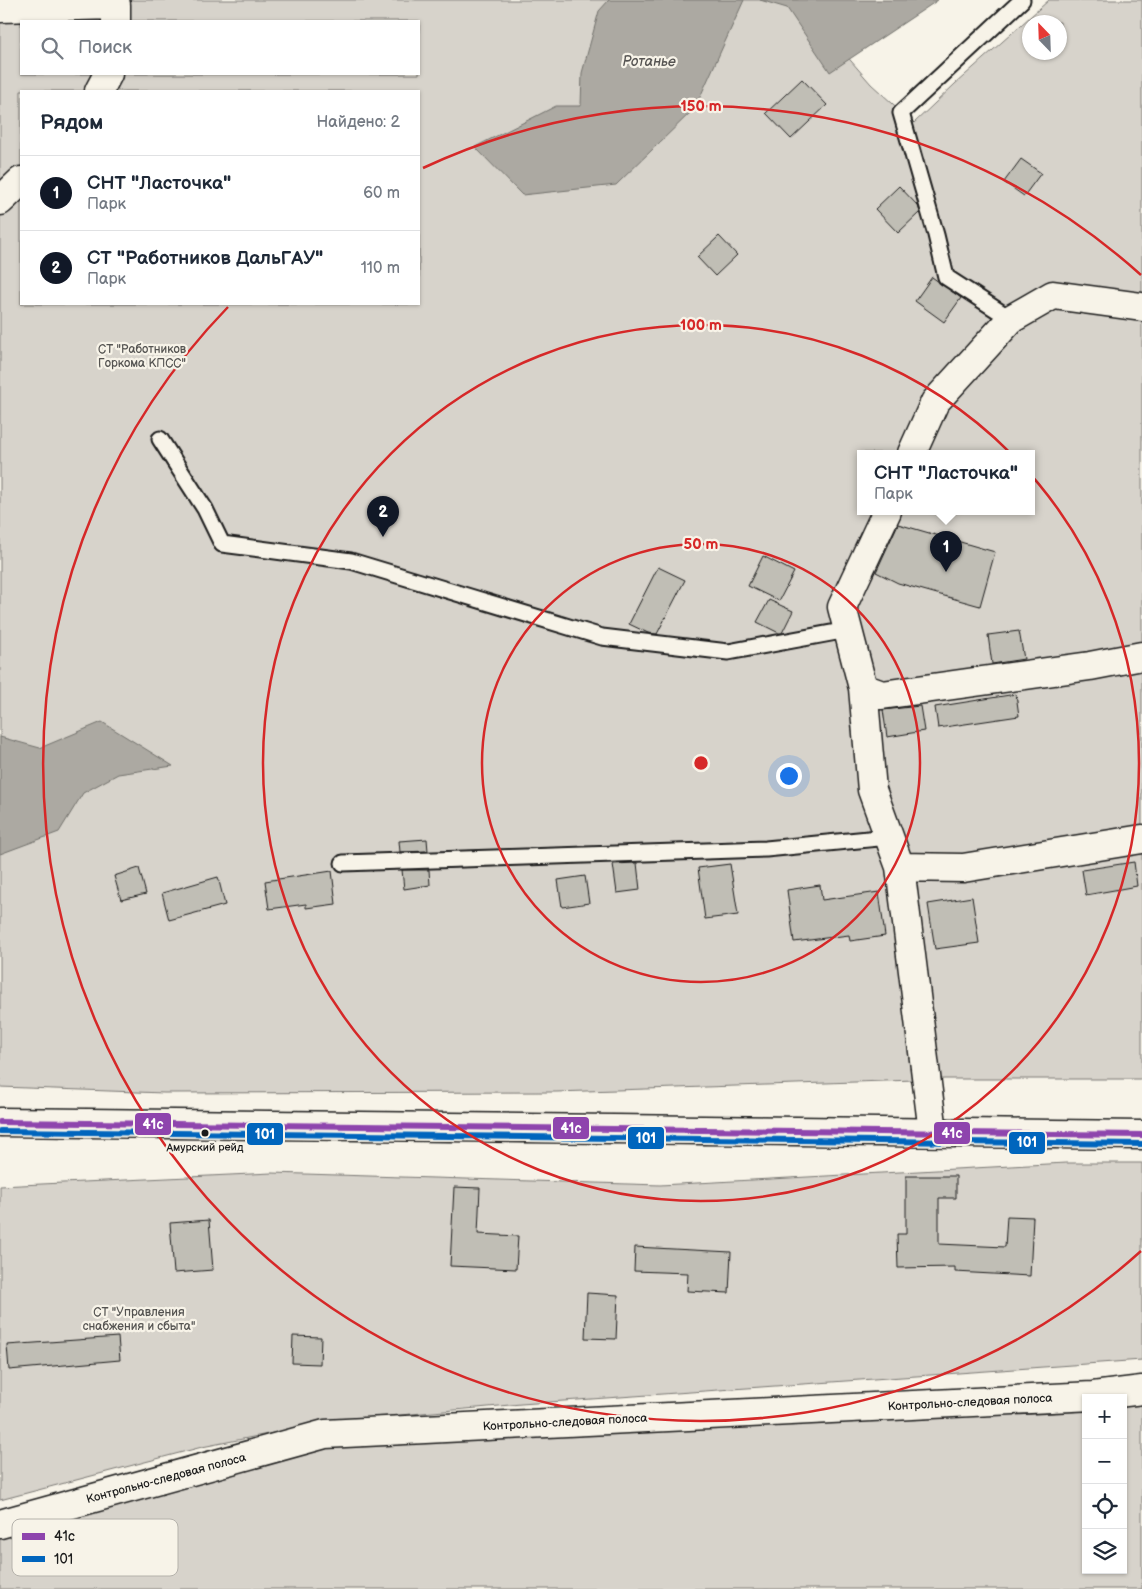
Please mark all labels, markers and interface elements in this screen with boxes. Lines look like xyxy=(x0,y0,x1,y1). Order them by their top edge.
north arrow xyxy=(1022,15,1067,60)
search box xyxy=(20,20,420,75)
icon: search xyxy=(38,34,66,62)
text: Поиск xyxy=(78,36,132,59)
water label: Ротанье xyxy=(622,53,676,70)
text: 150 m xyxy=(680,97,722,116)
text: Рядом xyxy=(40,110,103,135)
text: Найдено: 2 xyxy=(316,113,400,132)
text: СНТ "Ласточка" xyxy=(87,172,231,195)
text: 1 xyxy=(53,184,59,203)
text: 60 m xyxy=(363,184,400,203)
text: Парк xyxy=(87,195,126,214)
text: СТ "Работников ДальГАУ" xyxy=(87,247,323,270)
text: 2 xyxy=(51,259,61,278)
text: 110 m xyxy=(361,259,400,278)
text: Парк xyxy=(87,270,126,289)
text: 100 m xyxy=(680,316,722,335)
park label: СТ "Работников Горкома КПСС" xyxy=(98,342,187,371)
popup xyxy=(857,450,1035,515)
text: СНТ "Ласточка" xyxy=(874,462,1018,485)
text: Парк xyxy=(874,485,913,504)
pin: 2 xyxy=(367,496,399,537)
pin: 1 xyxy=(930,531,962,572)
text: 50 m xyxy=(684,535,719,554)
centre of rings xyxy=(692,754,710,772)
your location xyxy=(776,763,802,789)
line badge: 41с xyxy=(134,1112,172,1136)
text: 41с xyxy=(143,1116,163,1133)
line badge: 41с xyxy=(552,1116,590,1140)
text: 41с xyxy=(561,1120,581,1137)
line badge: 41с xyxy=(933,1121,971,1145)
line badge: 101 xyxy=(246,1122,284,1146)
text: 41с xyxy=(942,1125,962,1142)
text: 101 xyxy=(255,1126,275,1143)
line badge: 101 xyxy=(627,1126,665,1150)
marker: Амурский рейд xyxy=(200,1128,210,1138)
text: 101 xyxy=(636,1130,656,1147)
line badge: 101 xyxy=(1008,1131,1046,1155)
text: 101 xyxy=(1017,1134,1037,1151)
place label: Амурский рейд xyxy=(165,1141,244,1154)
park label: СТ "Управления снабжения и сбыта" xyxy=(83,1305,195,1334)
street label: Контрольно-следовая полоса xyxy=(887,1391,1053,1414)
map controls xyxy=(1082,1394,1127,1574)
button: + xyxy=(1082,1394,1127,1439)
street label: Контрольно-следовая полоса xyxy=(482,1411,648,1434)
button: − xyxy=(1082,1439,1127,1484)
street label: Контрольно-следовая полоса xyxy=(85,1450,248,1507)
button: locate xyxy=(1082,1484,1127,1529)
legend xyxy=(12,1519,178,1576)
text: 41с xyxy=(54,1528,75,1545)
button: layers xyxy=(1082,1529,1127,1574)
text: 101 xyxy=(54,1551,73,1568)

